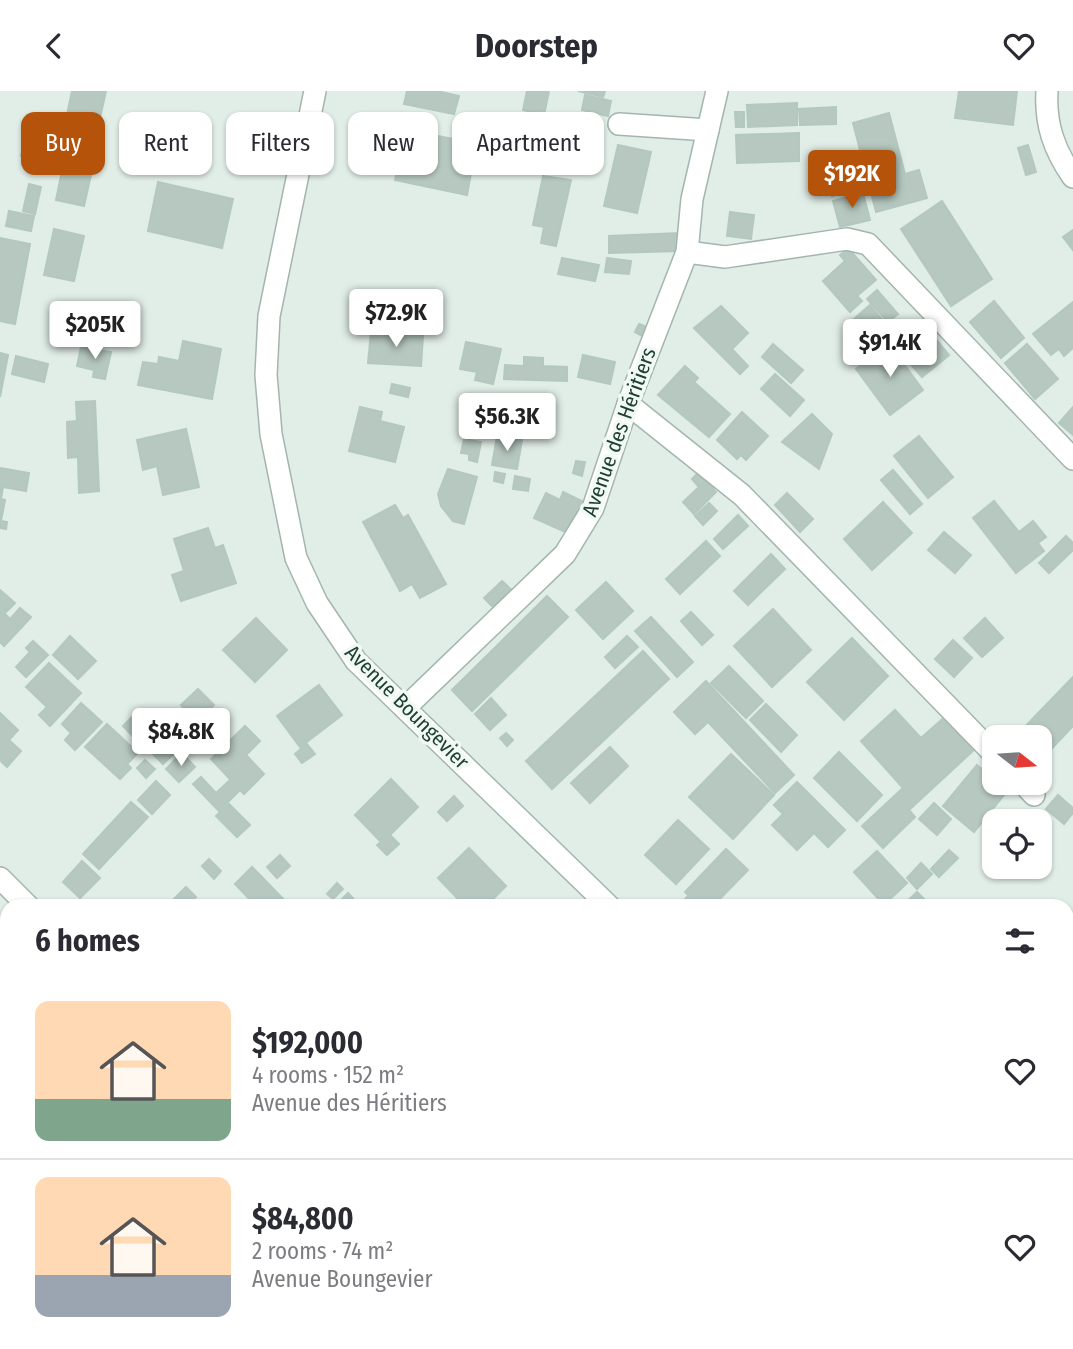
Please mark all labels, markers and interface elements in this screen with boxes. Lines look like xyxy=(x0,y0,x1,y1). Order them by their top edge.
icon: back xyxy=(35,27,73,65)
text: Doorstep xyxy=(475,27,598,65)
icon: heart xyxy=(1000,27,1038,65)
chip: Buy xyxy=(21,112,105,175)
chip: Rent xyxy=(119,112,212,175)
chip: Filters xyxy=(226,112,334,175)
chip: New xyxy=(348,112,438,175)
chip: Apartment xyxy=(452,112,604,175)
pin: $192K xyxy=(803,151,901,210)
text: $192K xyxy=(824,159,880,187)
pin: $72.9K xyxy=(339,289,453,349)
text: $72.9K xyxy=(365,298,427,326)
pin: $205K xyxy=(46,301,144,361)
text: $205K xyxy=(65,310,125,338)
pin: $91.4K xyxy=(833,320,947,379)
text: $91.4K xyxy=(859,328,921,356)
street label: Avenue des Héritiers xyxy=(576,344,662,520)
pin: $56.3K xyxy=(450,393,564,453)
text: $56.3K xyxy=(475,402,539,430)
street label: Avenue Boungevier xyxy=(340,640,475,775)
pin: $84.8K xyxy=(124,709,238,768)
text: $84.8K xyxy=(148,717,214,745)
north arrow xyxy=(982,725,1052,795)
map controls xyxy=(982,725,1052,879)
button: locate xyxy=(982,809,1052,879)
icon: filters xyxy=(1001,922,1039,960)
text: 6 homes xyxy=(35,923,140,959)
text: $192,000 xyxy=(252,1025,363,1061)
icon: home xyxy=(91,1029,175,1113)
icon: heart xyxy=(1001,1052,1039,1090)
text: 4 rooms · 152 m² xyxy=(252,1061,404,1089)
text: Avenue des Héritiers xyxy=(252,1089,447,1117)
text: $84,800 xyxy=(252,1201,354,1237)
icon: home xyxy=(91,1205,175,1289)
icon: heart xyxy=(1001,1228,1039,1266)
text: 2 rooms · 74 m² xyxy=(252,1237,393,1265)
text: Avenue Boungevier xyxy=(252,1265,432,1293)

